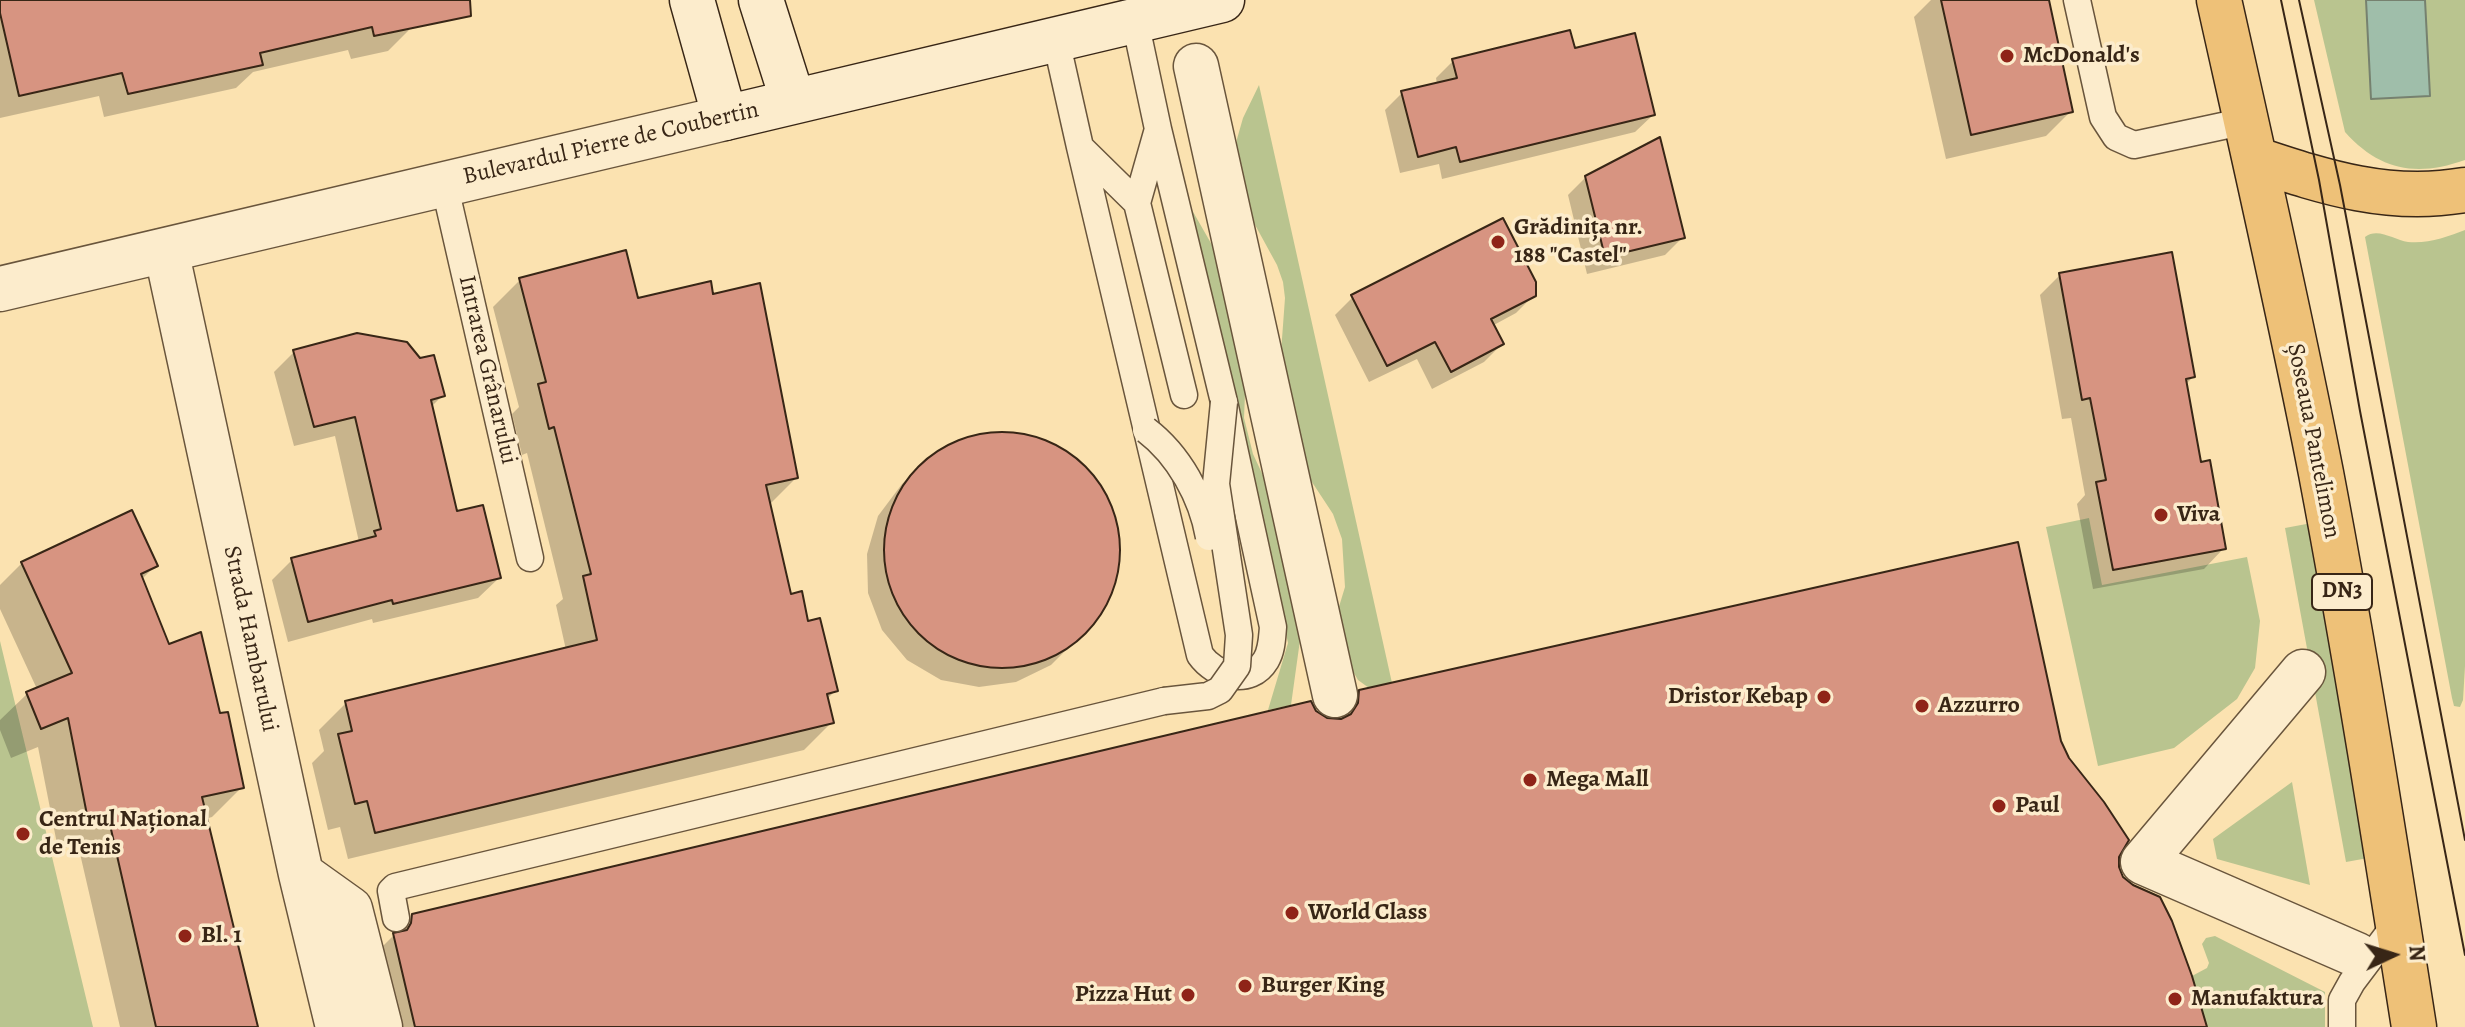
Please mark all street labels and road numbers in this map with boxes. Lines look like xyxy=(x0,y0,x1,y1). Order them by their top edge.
street label: Bulevardul Pierre de Coubertin xyxy=(460,96,762,192)
street label: Intrarea Grânarului xyxy=(451,273,523,467)
street label: Șoseaua Pantelimon xyxy=(2280,341,2346,541)
street label: Strada Hambarului xyxy=(216,543,284,735)
road number: DN3 xyxy=(2312,574,2372,610)

